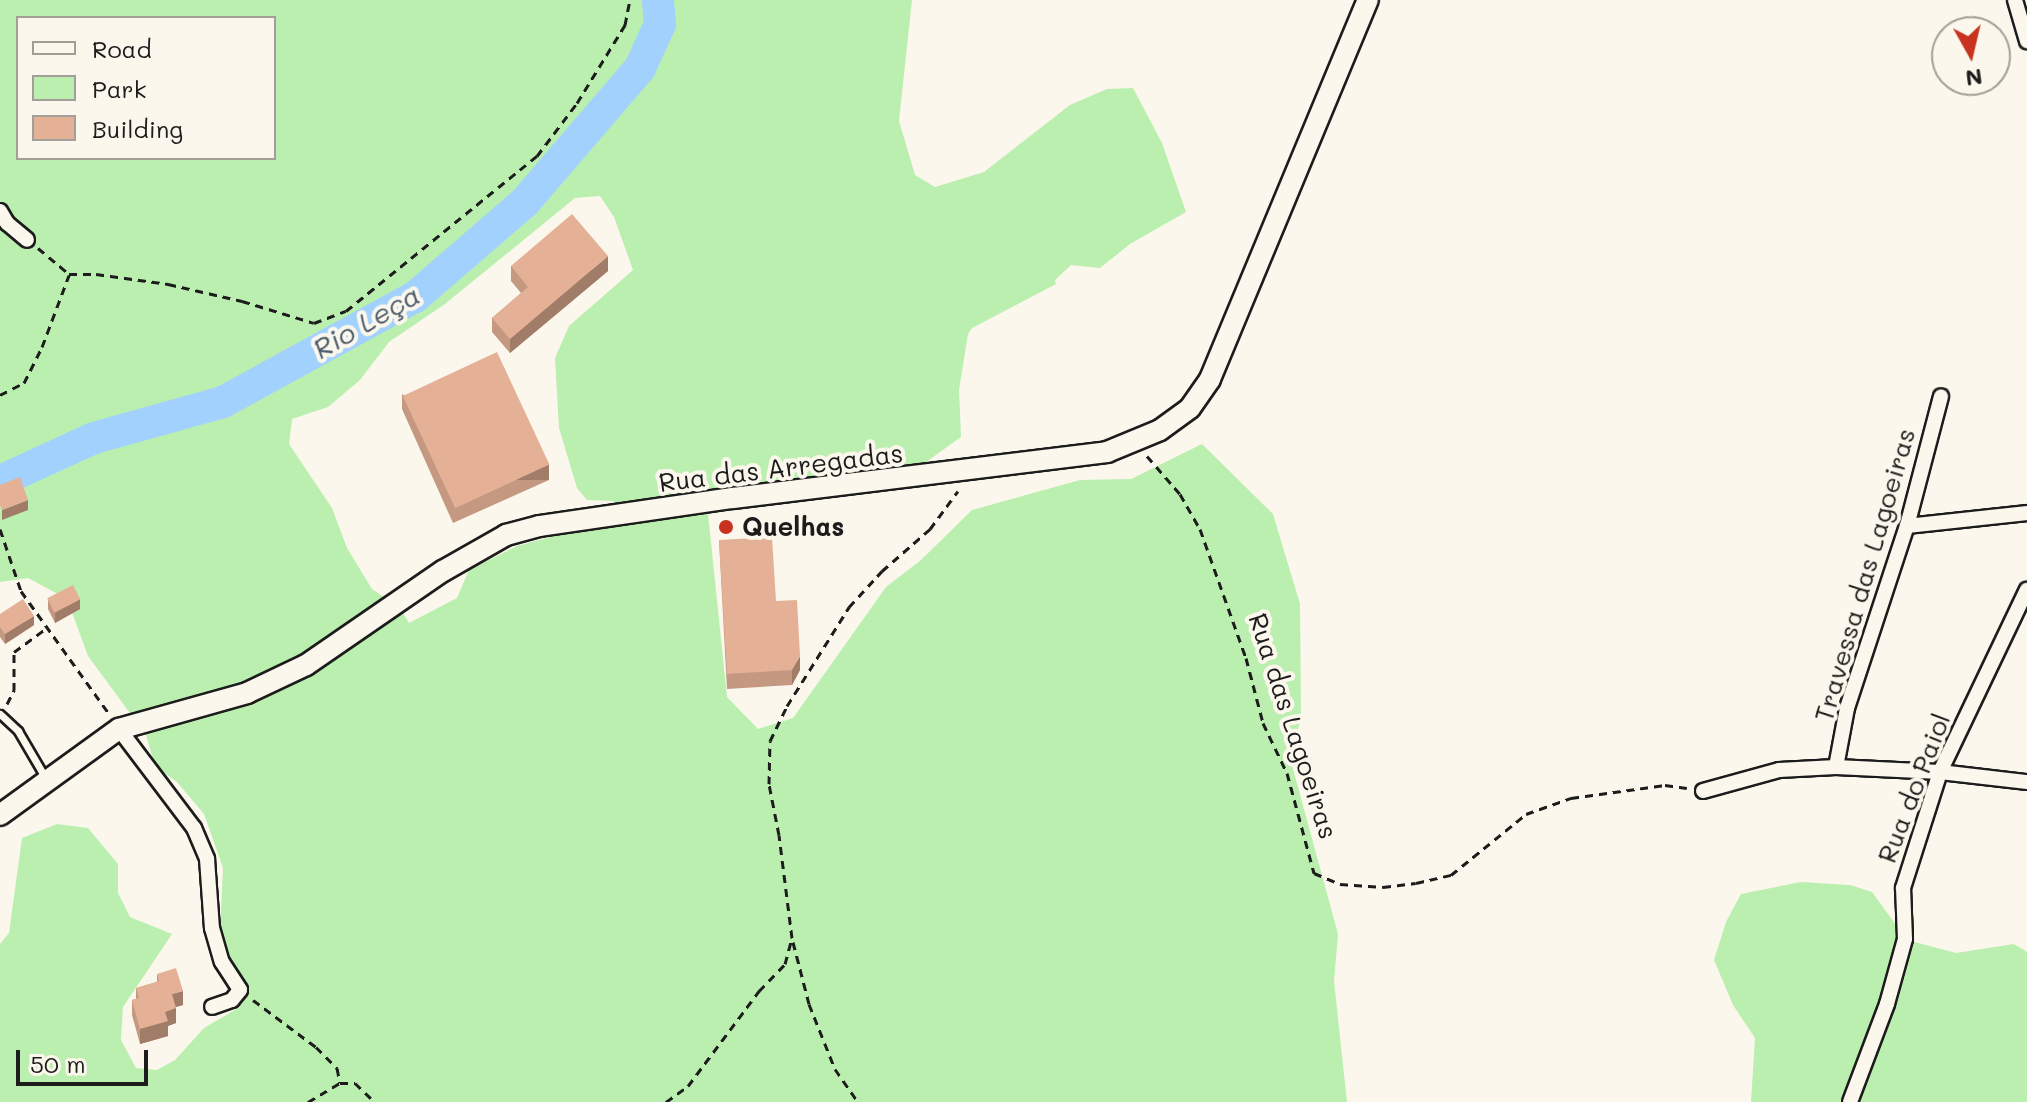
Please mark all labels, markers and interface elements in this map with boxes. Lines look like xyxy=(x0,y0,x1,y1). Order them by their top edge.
legend xyxy=(16,16,276,160)
north arrow xyxy=(1931,16,2011,96)
text: Road xyxy=(92,33,152,64)
text: N xyxy=(1964,63,1984,94)
text: Park xyxy=(92,73,146,104)
text: Building xyxy=(92,113,183,144)
water label: Rio Leça xyxy=(306,277,426,365)
street label: Travessa das Lagoeiras xyxy=(1808,425,1922,725)
street label: Rua das Arregadas xyxy=(657,438,905,498)
place label: Quelhas xyxy=(742,511,844,543)
marker: Quelhas xyxy=(717,518,735,536)
street label: Rua das Lagoeiras xyxy=(1242,609,1344,843)
street label: Rua do Paiol xyxy=(1871,709,1957,867)
scale bar xyxy=(20,1034,152,1084)
text: 50 m xyxy=(30,1048,86,1079)

